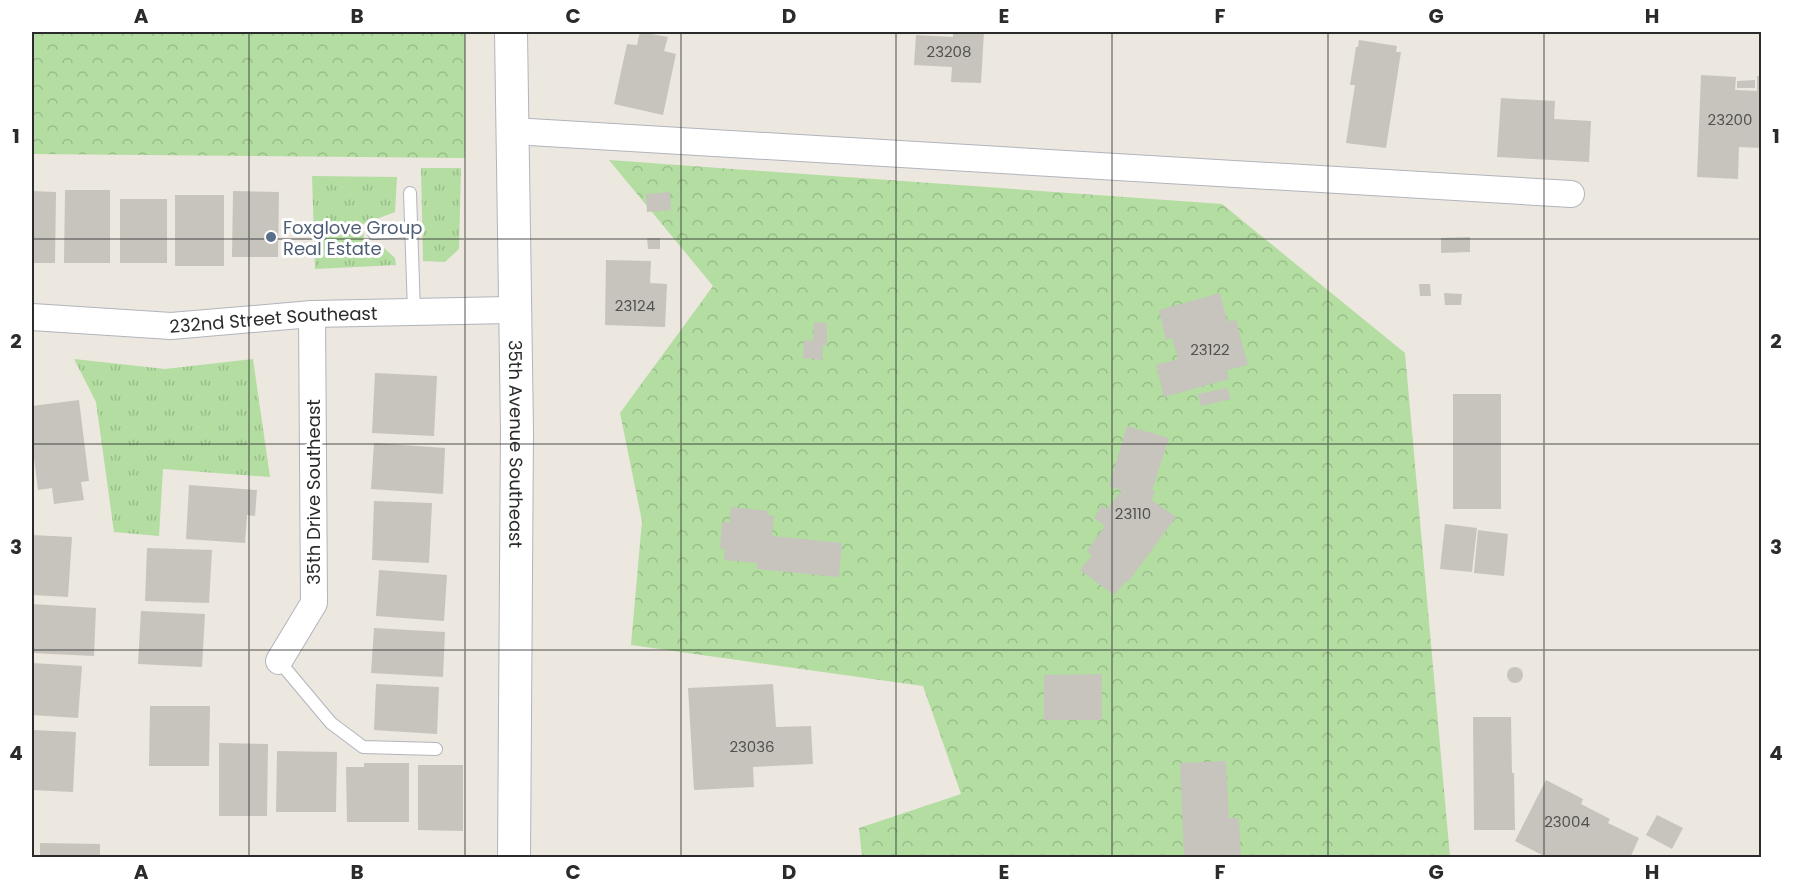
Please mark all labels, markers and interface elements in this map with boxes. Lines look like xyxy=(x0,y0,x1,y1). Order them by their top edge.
text: A xyxy=(134,2,149,30)
text: B xyxy=(350,2,364,30)
text: C xyxy=(565,2,581,30)
text: D xyxy=(782,2,796,30)
text: E xyxy=(999,2,1009,30)
text: F xyxy=(1215,2,1226,30)
text: G xyxy=(1428,2,1444,30)
text: H xyxy=(1645,2,1659,30)
house number: 23208 xyxy=(927,41,971,62)
house number: 23200 xyxy=(1708,109,1752,130)
text: 1 xyxy=(12,122,20,150)
text: 1 xyxy=(1772,122,1780,150)
place label: Foxglove Group Real Estate xyxy=(283,215,422,261)
marker: Foxglove Group Real Estate xyxy=(264,230,278,244)
house number: 23124 xyxy=(615,295,655,316)
street label: 232nd Street Southeast xyxy=(168,300,378,339)
text: 2 xyxy=(10,327,22,355)
text: 2 xyxy=(1770,327,1782,355)
house number: 23122 xyxy=(1190,339,1230,360)
street label: 35th Avenue Southeast xyxy=(503,340,530,548)
street label: 35th Drive Southeast xyxy=(301,399,326,585)
house number: 23110 xyxy=(1115,503,1151,524)
text: 3 xyxy=(10,533,22,561)
text: 3 xyxy=(1770,533,1782,561)
house number: 23036 xyxy=(729,736,775,757)
text: 4 xyxy=(9,739,23,767)
text: 4 xyxy=(1769,739,1783,767)
house number: 23004 xyxy=(1544,811,1590,832)
text: A xyxy=(134,858,149,886)
text: B xyxy=(350,858,364,886)
text: C xyxy=(565,858,581,886)
text: D xyxy=(782,858,796,886)
text: E xyxy=(999,858,1009,886)
text: F xyxy=(1215,858,1226,886)
text: G xyxy=(1428,858,1444,886)
text: H xyxy=(1645,858,1659,886)

